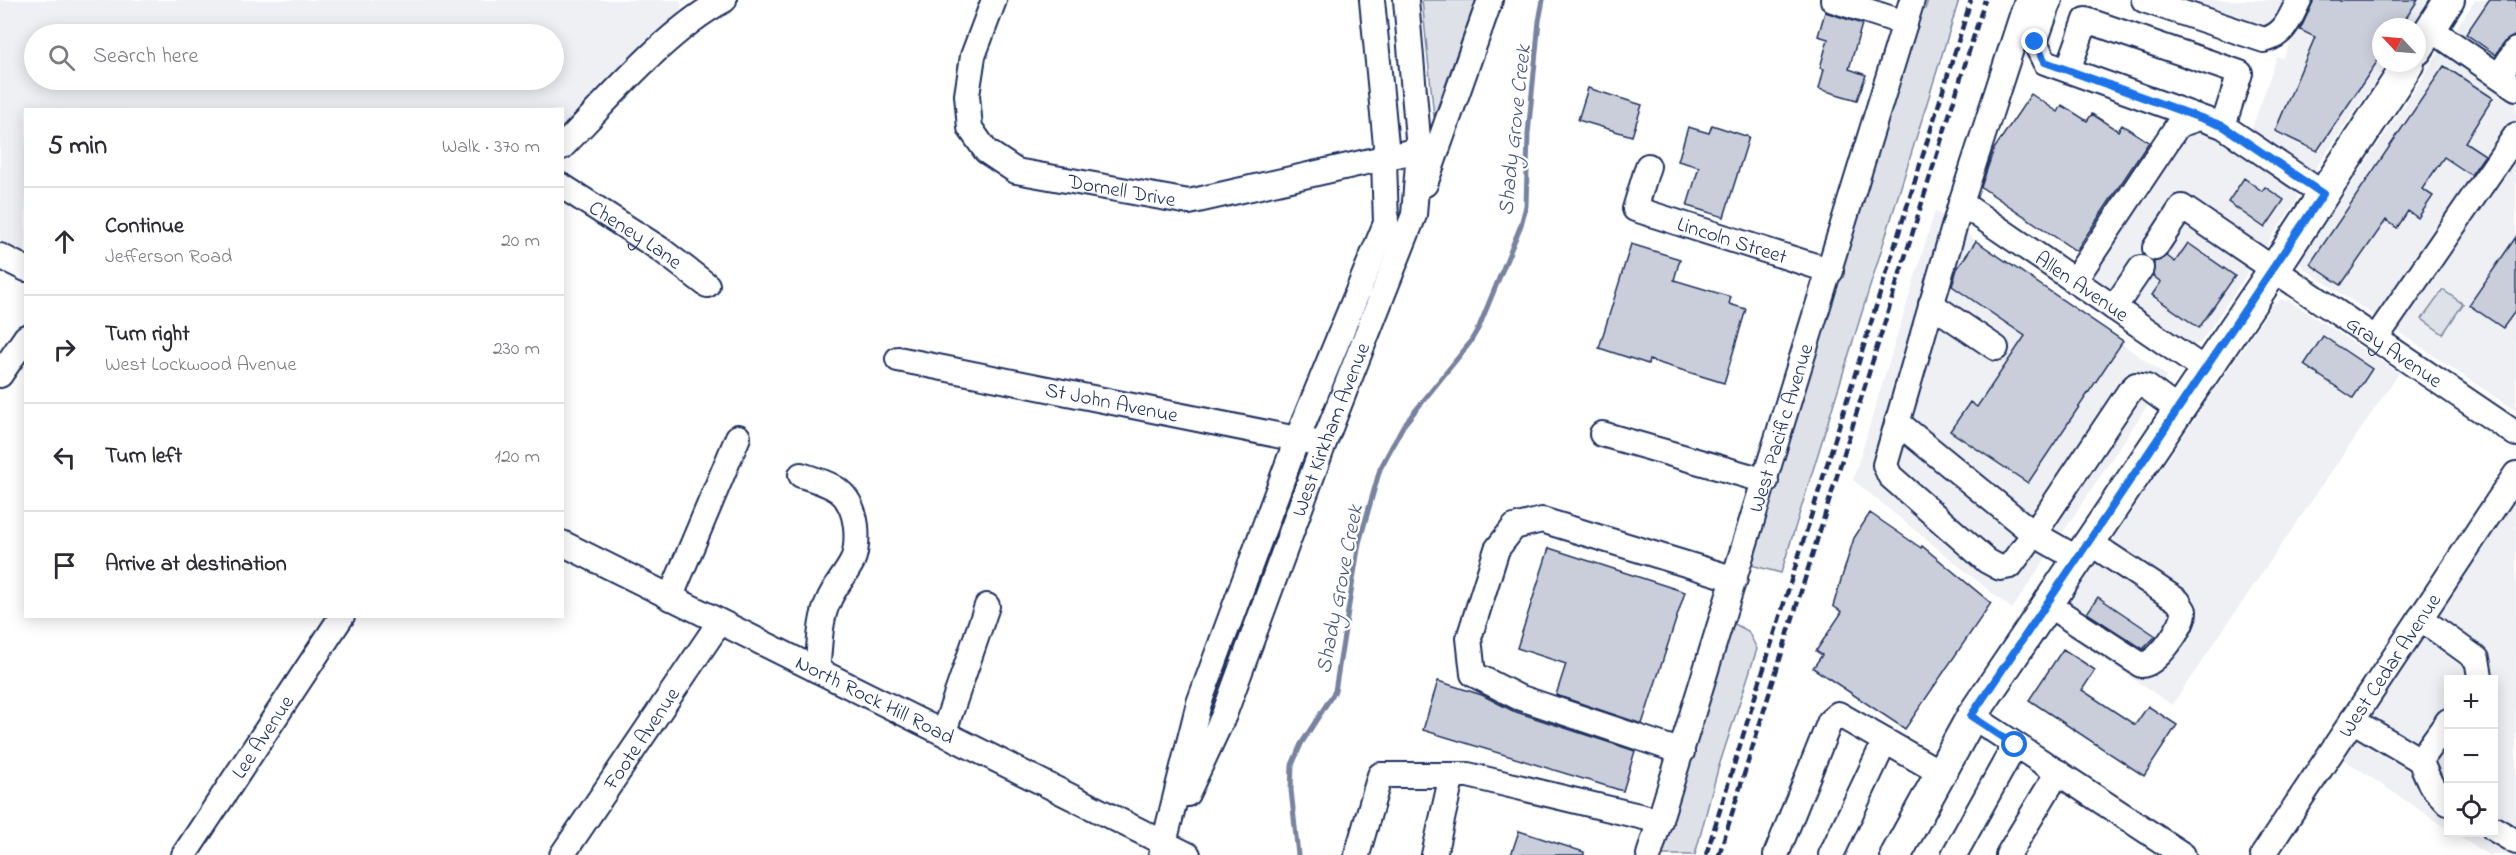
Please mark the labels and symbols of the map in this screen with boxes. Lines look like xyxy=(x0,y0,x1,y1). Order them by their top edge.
north arrow xyxy=(2372,18,2426,72)
route end xyxy=(2021,28,2047,54)
water label: Shady Grove Creek xyxy=(1491,42,1541,217)
street label: Dornell Drive xyxy=(1064,167,1178,216)
street label: Cheney Lane xyxy=(582,194,688,278)
street label: Lincoln Street xyxy=(1673,210,1790,273)
street label: Allen Avenue xyxy=(2028,245,2135,331)
street label: Gray Avenue xyxy=(2339,310,2448,397)
street label: West Kirkham Avenue xyxy=(1285,338,1379,521)
street label: West Pacific Avenue xyxy=(1742,340,1823,516)
street label: St John Avenue xyxy=(1042,376,1181,432)
water label: Shady Grove Creek xyxy=(1309,501,1373,677)
street label: West Cedar Avenue xyxy=(2332,588,2450,744)
street label: North Rock Hill Road xyxy=(790,649,959,753)
street label: Foote Avenue xyxy=(597,682,689,798)
street label: Lee Avenue xyxy=(225,689,303,785)
route start xyxy=(2001,731,2027,757)

